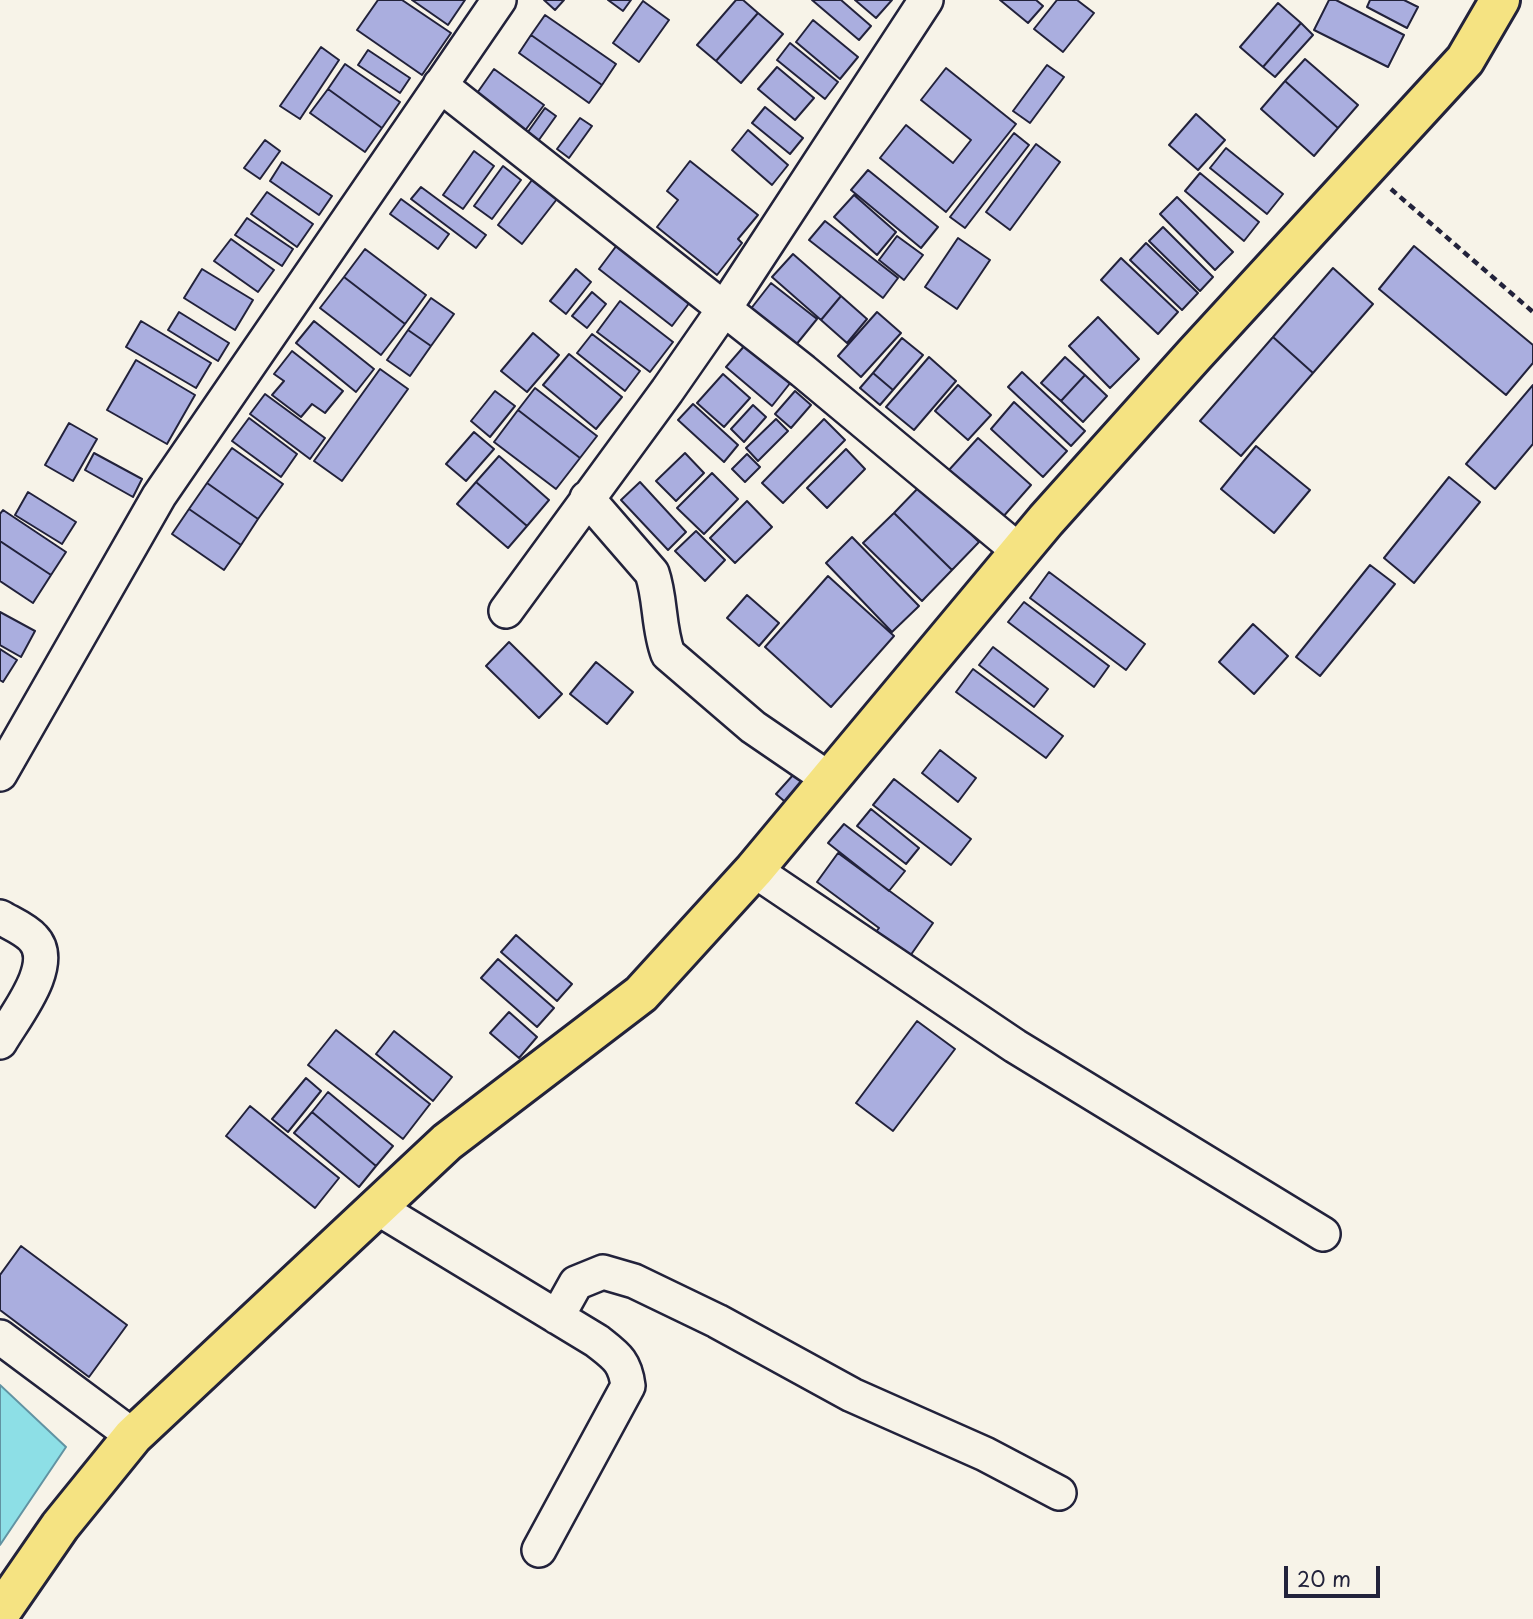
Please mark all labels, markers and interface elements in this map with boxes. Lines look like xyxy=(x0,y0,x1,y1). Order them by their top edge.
scale bar xyxy=(1288,1552,1384,1596)
text: 20 m xyxy=(1297,1562,1351,1594)

